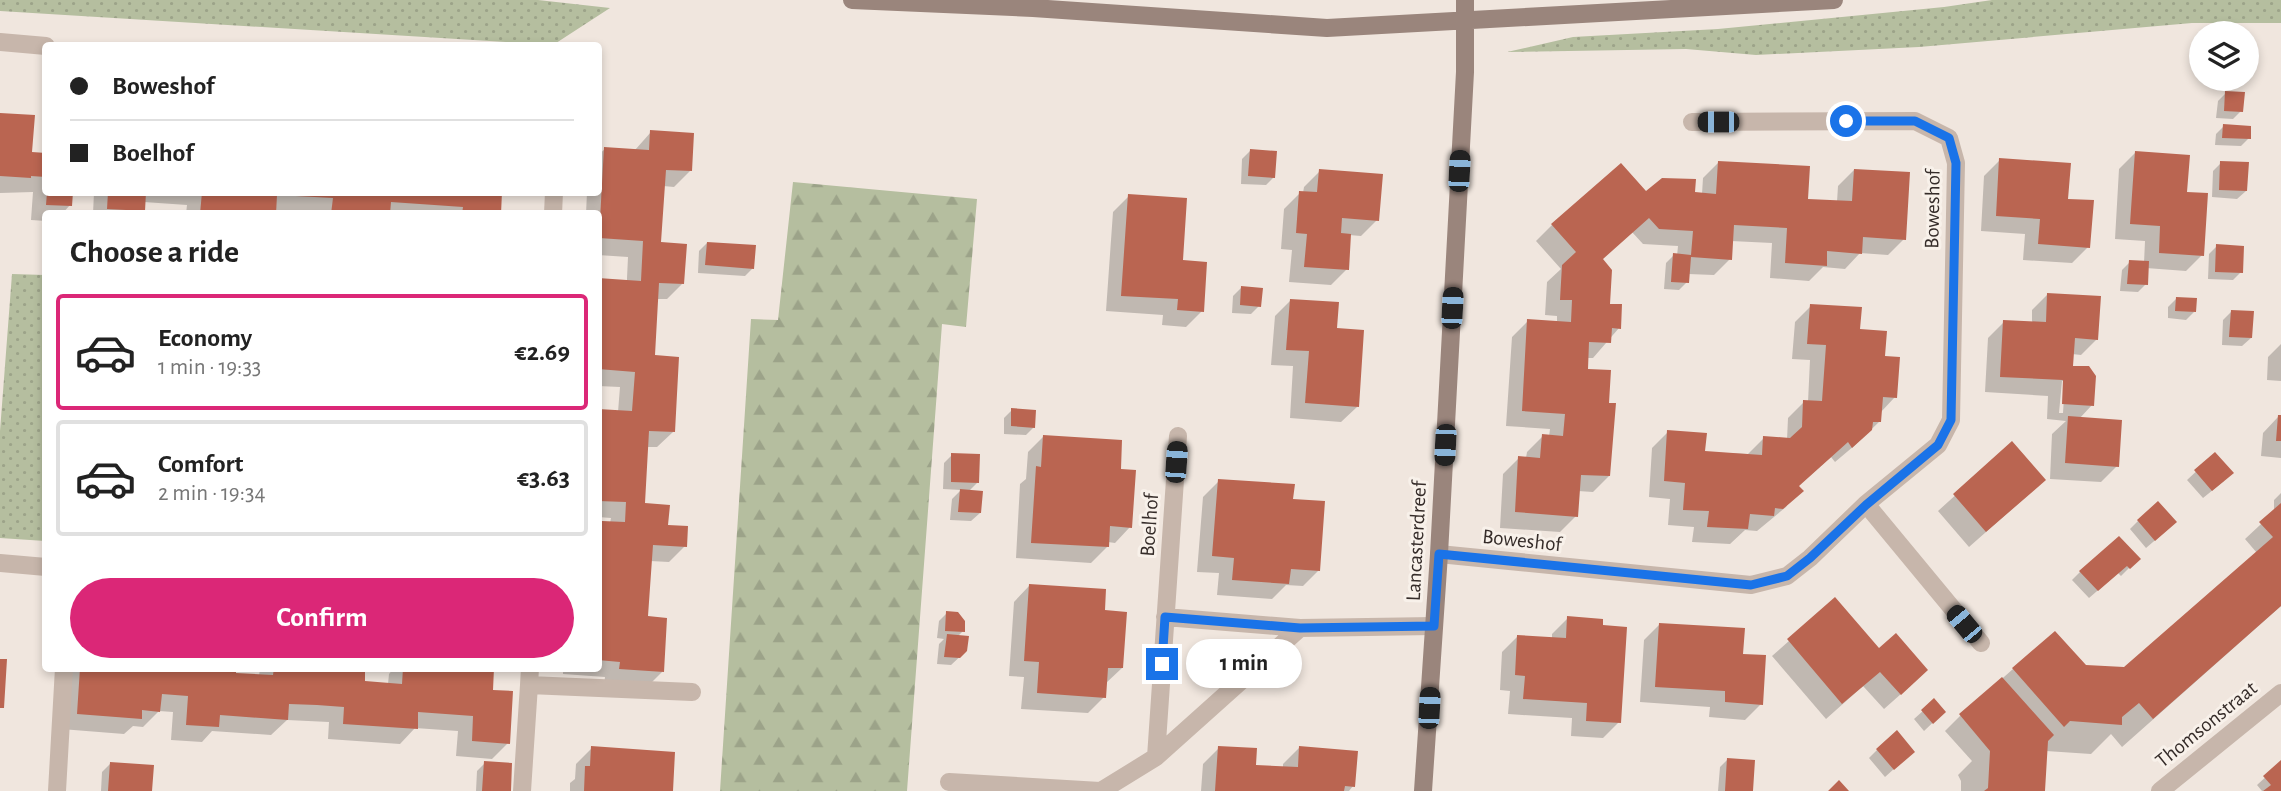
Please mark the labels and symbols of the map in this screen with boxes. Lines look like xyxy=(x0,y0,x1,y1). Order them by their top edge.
route start xyxy=(1830,105,1862,137)
car xyxy=(1698,112,1740,133)
car xyxy=(1448,149,1471,193)
street label: Boweshof xyxy=(1921,167,1944,249)
car xyxy=(1441,286,1464,330)
car xyxy=(1434,423,1457,467)
car xyxy=(1165,440,1188,484)
street label: Lancasterdreef xyxy=(1403,479,1430,602)
street label: Boelhof xyxy=(1137,491,1162,557)
street label: Boweshof xyxy=(1481,526,1564,555)
car xyxy=(1943,601,1986,647)
callout: 1 min xyxy=(1186,640,1302,688)
route end xyxy=(1146,648,1178,680)
street label: Thomsonstraat xyxy=(2152,677,2261,771)
car xyxy=(1418,686,1441,730)

